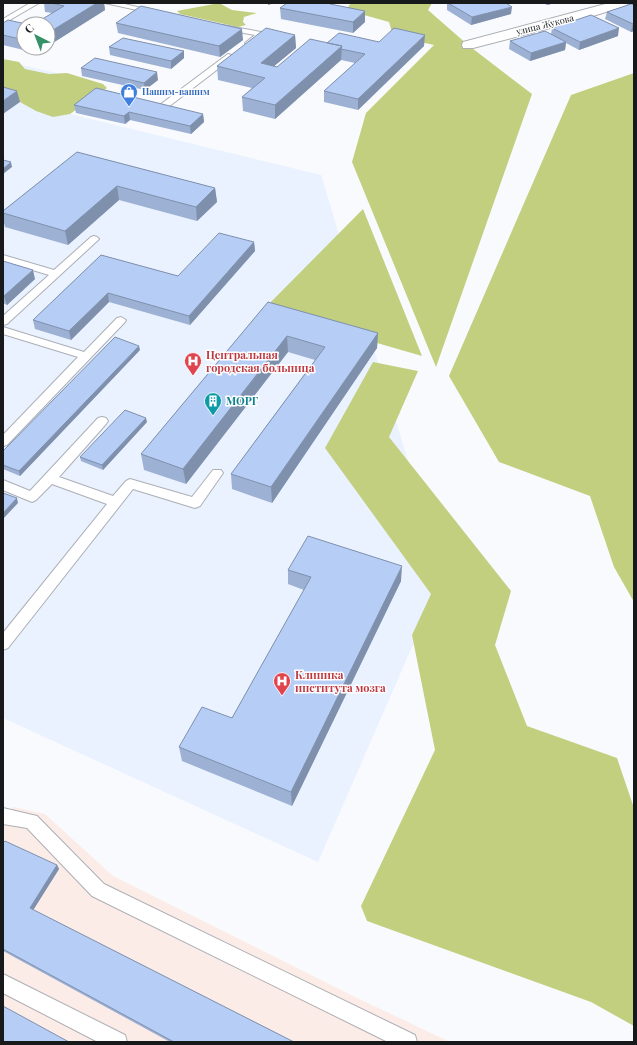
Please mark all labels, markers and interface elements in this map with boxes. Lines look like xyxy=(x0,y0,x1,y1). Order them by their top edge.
street label: улица Жукова xyxy=(514,11,575,37)
north arrow xyxy=(16,16,56,56)
text: С xyxy=(21,20,37,36)
shop icon: Нашим-вашим xyxy=(119,82,139,107)
place label: Нашим-вашим xyxy=(142,85,210,97)
place label: Центральная городская больница xyxy=(206,347,315,375)
hospital icon: Центральная городская больница xyxy=(183,351,203,376)
building icon: МОРГ xyxy=(203,391,223,416)
place label: МОРГ xyxy=(226,393,259,408)
place label: Клиника института мозга xyxy=(295,667,386,695)
hospital icon: Клиника института мозга xyxy=(272,671,292,696)

